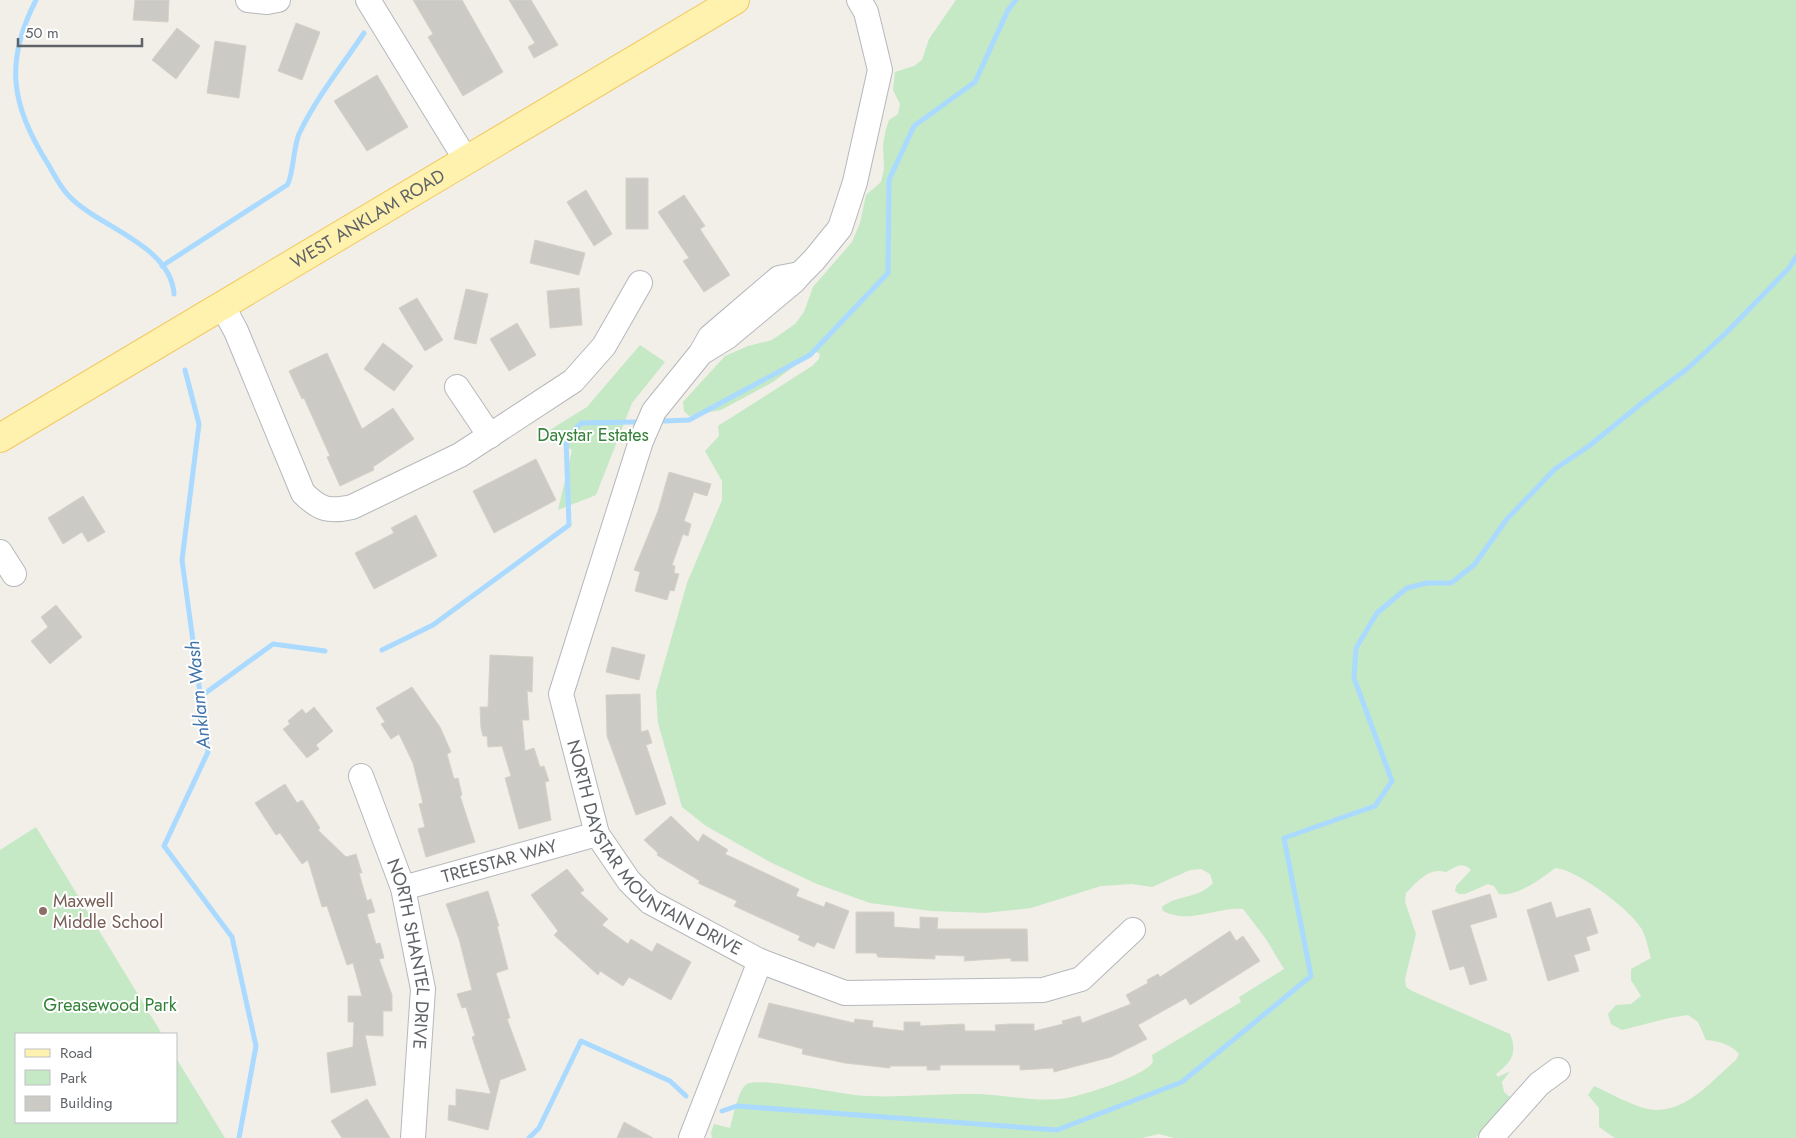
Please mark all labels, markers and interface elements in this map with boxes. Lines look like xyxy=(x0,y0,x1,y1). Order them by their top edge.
scale bar xyxy=(18,15,141,47)
text: 50 m xyxy=(25,22,59,44)
street label: WEST ANKLAM ROAD xyxy=(285,163,450,275)
park label: Daystar Estates xyxy=(537,422,649,448)
water label: Anklam Wash xyxy=(179,640,217,751)
street label: NORTH DAYSTAR MOUNTAIN DRIVE xyxy=(560,737,747,962)
street label: TREESTAR WAY xyxy=(439,832,561,890)
street label: NORTH SHANTEL DRIVE xyxy=(380,855,436,1050)
place label: Maxwell Middle School xyxy=(53,888,163,935)
marker: Maxwell Middle School xyxy=(37,905,49,917)
park label: Greasewood Park xyxy=(43,992,177,1018)
legend xyxy=(15,1033,178,1123)
text: Road xyxy=(60,1042,92,1064)
text: Park xyxy=(60,1067,87,1089)
text: Building xyxy=(60,1092,112,1114)

